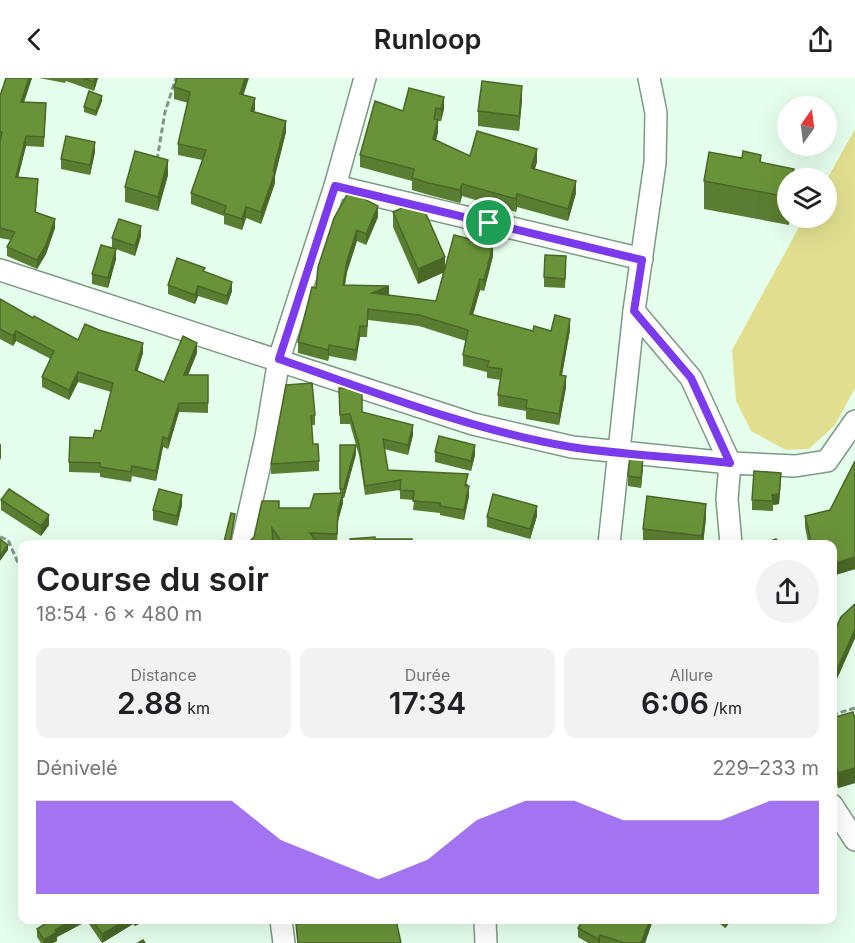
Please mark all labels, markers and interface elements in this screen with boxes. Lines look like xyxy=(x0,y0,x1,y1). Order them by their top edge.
icon: back xyxy=(18,23,51,56)
text: Runloop xyxy=(374,23,481,56)
icon: share xyxy=(804,23,837,56)
north arrow xyxy=(777,96,837,156)
map controls xyxy=(777,96,837,228)
button: layers xyxy=(777,168,837,228)
pin xyxy=(463,197,514,248)
icon: arrive xyxy=(472,206,505,239)
text: Course du soir xyxy=(36,559,269,599)
button: share xyxy=(756,560,819,623)
text: 18:54 · 6 × 480 m xyxy=(36,602,202,626)
text: Distance xyxy=(130,665,197,685)
text: Durée xyxy=(405,665,450,685)
text: Allure xyxy=(670,665,713,685)
text: 2.88 xyxy=(117,685,183,721)
text: 17:34 xyxy=(389,685,466,721)
text: 6:06 xyxy=(641,685,709,721)
text: km xyxy=(183,698,210,718)
text: /km xyxy=(709,698,742,718)
text: Dénivelé xyxy=(36,756,118,780)
text: 229–233 m xyxy=(712,756,819,780)

